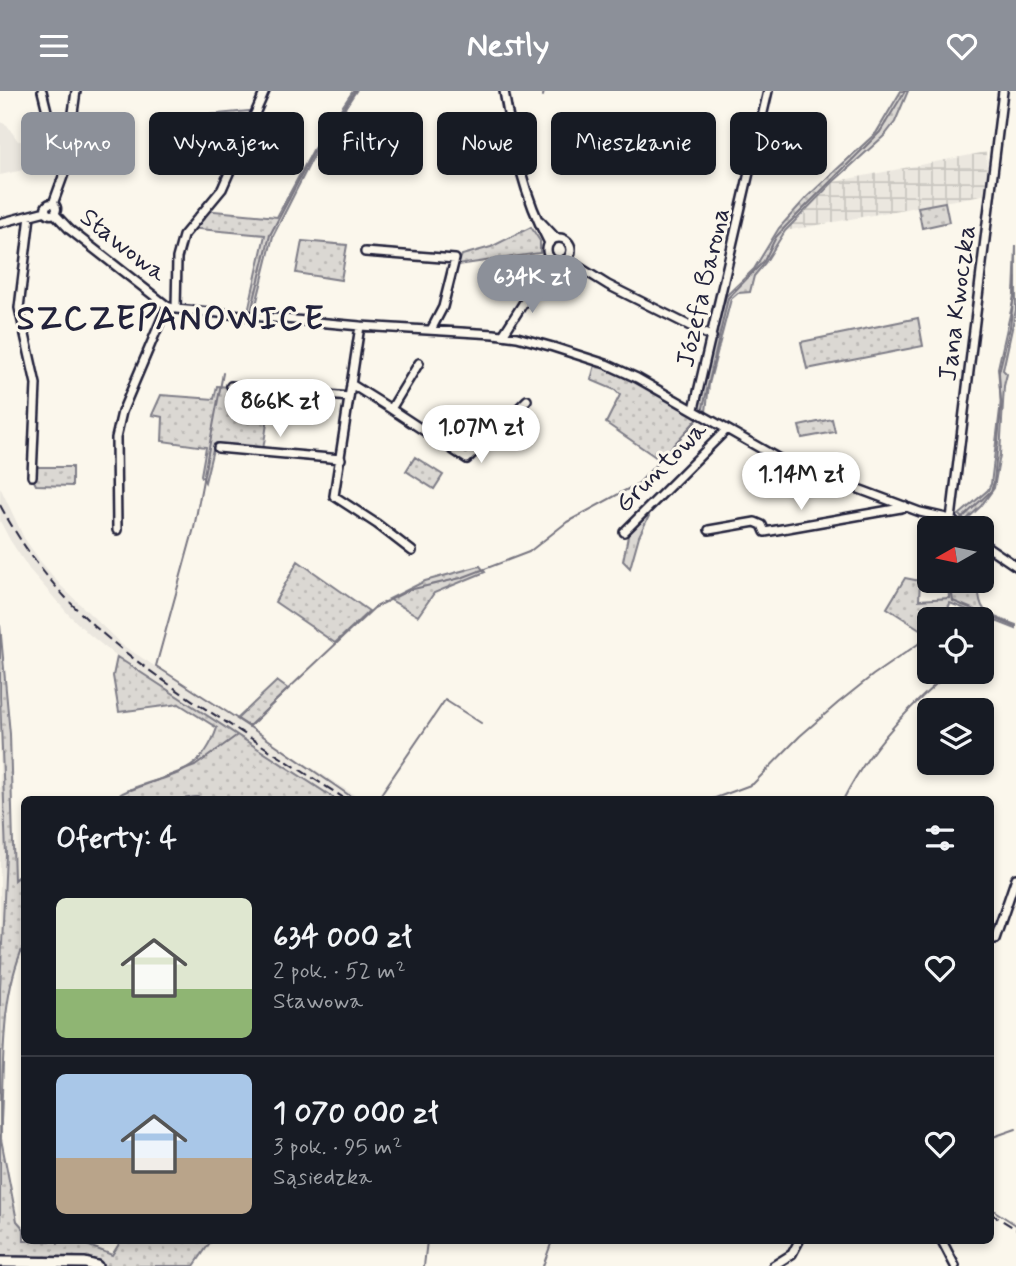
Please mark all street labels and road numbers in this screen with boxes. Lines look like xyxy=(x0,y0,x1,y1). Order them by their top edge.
street label: Stawowa xyxy=(72,201,174,291)
street label: Józefa Barona xyxy=(669,204,739,371)
street label: Jana Kwoczka xyxy=(932,223,984,383)
street label: Gruntowa xyxy=(608,414,715,521)

